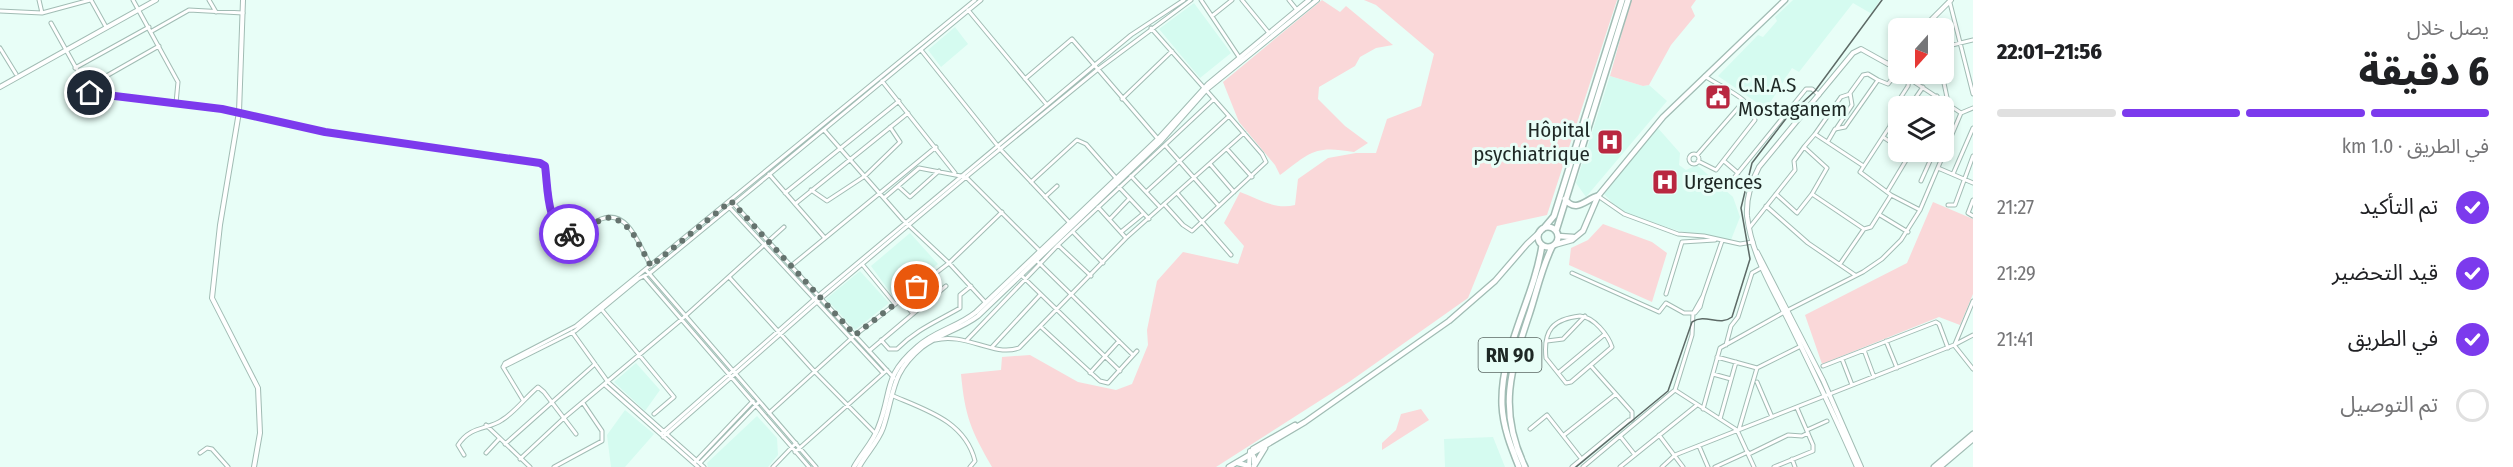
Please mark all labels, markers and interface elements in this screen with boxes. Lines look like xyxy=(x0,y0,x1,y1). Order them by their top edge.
text: يصل خلال xyxy=(2407,16,2489,40)
north arrow xyxy=(1888,18,1954,84)
map controls xyxy=(1888,18,1954,162)
text: 21:56–22:01 xyxy=(1997,38,2102,65)
text: 6 دقيقة xyxy=(2359,49,2489,95)
pin xyxy=(64,67,115,118)
place label: C.N.A.S Mostaganem xyxy=(1738,72,1847,122)
icon: home xyxy=(73,76,106,109)
public building icon: C.N.A.S Mostaganem xyxy=(1703,82,1733,112)
button: layers xyxy=(1888,96,1954,162)
place label: Hôpital psychiatrique xyxy=(1473,117,1590,167)
hospital icon: Hôpital psychiatrique xyxy=(1595,127,1625,157)
text: في الطريق · 1.0 km xyxy=(2342,134,2489,158)
hospital icon: Urgences xyxy=(1650,167,1680,197)
place label: Urgences xyxy=(1684,169,1762,195)
icon: check xyxy=(2456,191,2489,224)
text: تم التأكيد xyxy=(2359,193,2438,220)
text: 21:27 xyxy=(1997,195,2034,219)
courier xyxy=(539,204,599,264)
icon: bike xyxy=(553,218,586,251)
icon: check xyxy=(2456,257,2489,290)
text: قيد التحضير xyxy=(2332,259,2438,286)
pin xyxy=(891,261,942,312)
text: 21:29 xyxy=(1997,261,2036,285)
icon: bag xyxy=(900,270,933,303)
icon: check xyxy=(2456,323,2489,356)
text: في الطريق xyxy=(2348,325,2438,352)
text: 21:41 xyxy=(1997,327,2034,351)
road number: RN 90 xyxy=(1478,338,1541,372)
text: تم التوصيل xyxy=(2340,391,2438,418)

